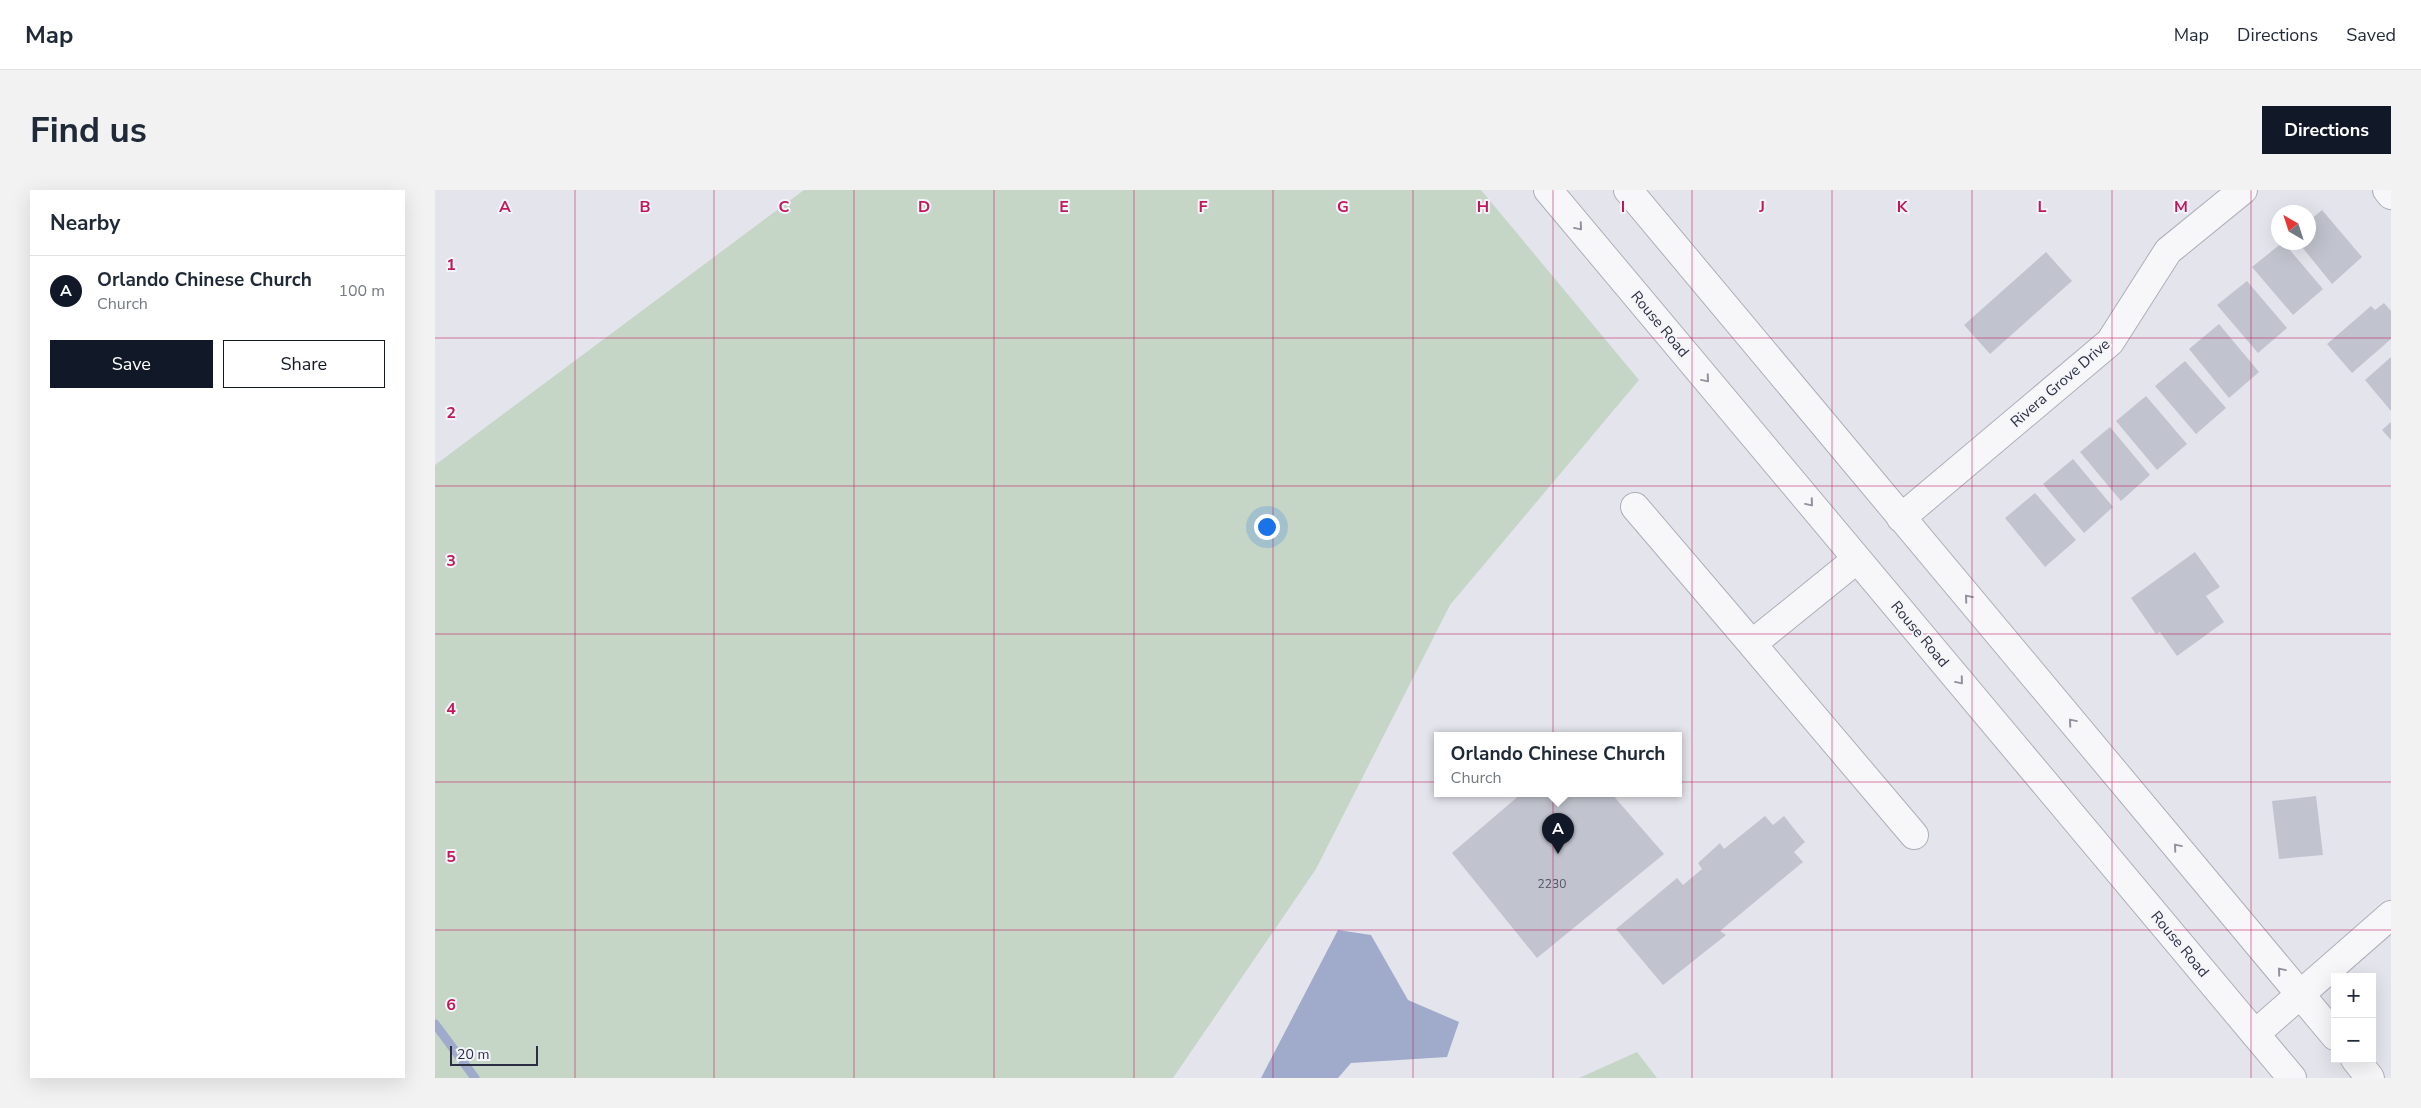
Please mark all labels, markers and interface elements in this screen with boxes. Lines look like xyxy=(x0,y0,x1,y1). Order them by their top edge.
text: Map xyxy=(25,19,73,51)
text: Map xyxy=(2174,23,2209,47)
text: Directions xyxy=(2237,23,2318,47)
text: Saved xyxy=(2346,23,2396,47)
button: Directions xyxy=(2262,106,2391,154)
text: Find us xyxy=(30,107,147,154)
text: A xyxy=(499,196,511,218)
text: B xyxy=(639,196,651,218)
text: C xyxy=(779,196,790,218)
text: D xyxy=(918,196,930,218)
text: E xyxy=(1059,196,1069,218)
text: F xyxy=(1199,196,1208,218)
text: G xyxy=(1337,196,1349,218)
text: H xyxy=(1477,196,1489,218)
text: I xyxy=(1621,196,1625,218)
text: J xyxy=(1758,196,1765,218)
text: K xyxy=(1897,196,1909,218)
text: L xyxy=(2038,196,2047,218)
text: M xyxy=(2174,196,2188,218)
north arrow xyxy=(2271,205,2316,250)
text: Nearby xyxy=(50,209,120,237)
one-way arrow xyxy=(1573,222,1582,231)
text: 1 xyxy=(446,254,456,276)
text: Orlando Chinese Church xyxy=(97,267,312,293)
text: A xyxy=(60,280,72,302)
text: 100 m xyxy=(338,280,385,302)
street label: Rouse Road xyxy=(1626,287,1694,361)
text: Church xyxy=(97,293,148,315)
street label: Rivera Grove Drive xyxy=(2006,334,2114,432)
button: Save xyxy=(50,340,213,388)
button: Share xyxy=(223,340,385,388)
one-way arrow xyxy=(1700,373,1709,382)
text: 2 xyxy=(446,402,456,424)
one-way arrow xyxy=(1805,497,1813,506)
your location xyxy=(1254,514,1280,540)
text: 3 xyxy=(446,550,456,572)
one-way arrow xyxy=(1965,594,1974,603)
street label: Rouse Road xyxy=(1886,597,1954,671)
one-way arrow xyxy=(1954,675,1963,684)
text: 4 xyxy=(446,698,456,720)
one-way arrow xyxy=(2069,719,2078,728)
popup xyxy=(1434,732,1682,797)
text: Orlando Chinese Church xyxy=(1451,741,1665,767)
text: Church xyxy=(1451,767,1502,789)
pin: A xyxy=(1542,813,1574,854)
one-way arrow xyxy=(2174,844,2182,853)
text: 5 xyxy=(446,846,456,868)
house number: 2230 xyxy=(1538,876,1566,892)
street label: Rouse Road xyxy=(2146,907,2214,981)
one-way arrow xyxy=(2278,968,2287,977)
map controls xyxy=(2331,973,2376,1063)
button: + xyxy=(2331,973,2376,1018)
text: 6 xyxy=(446,994,456,1016)
button: − xyxy=(2331,1018,2376,1063)
scale bar xyxy=(450,1043,537,1066)
text: 20 m xyxy=(457,1045,489,1064)

